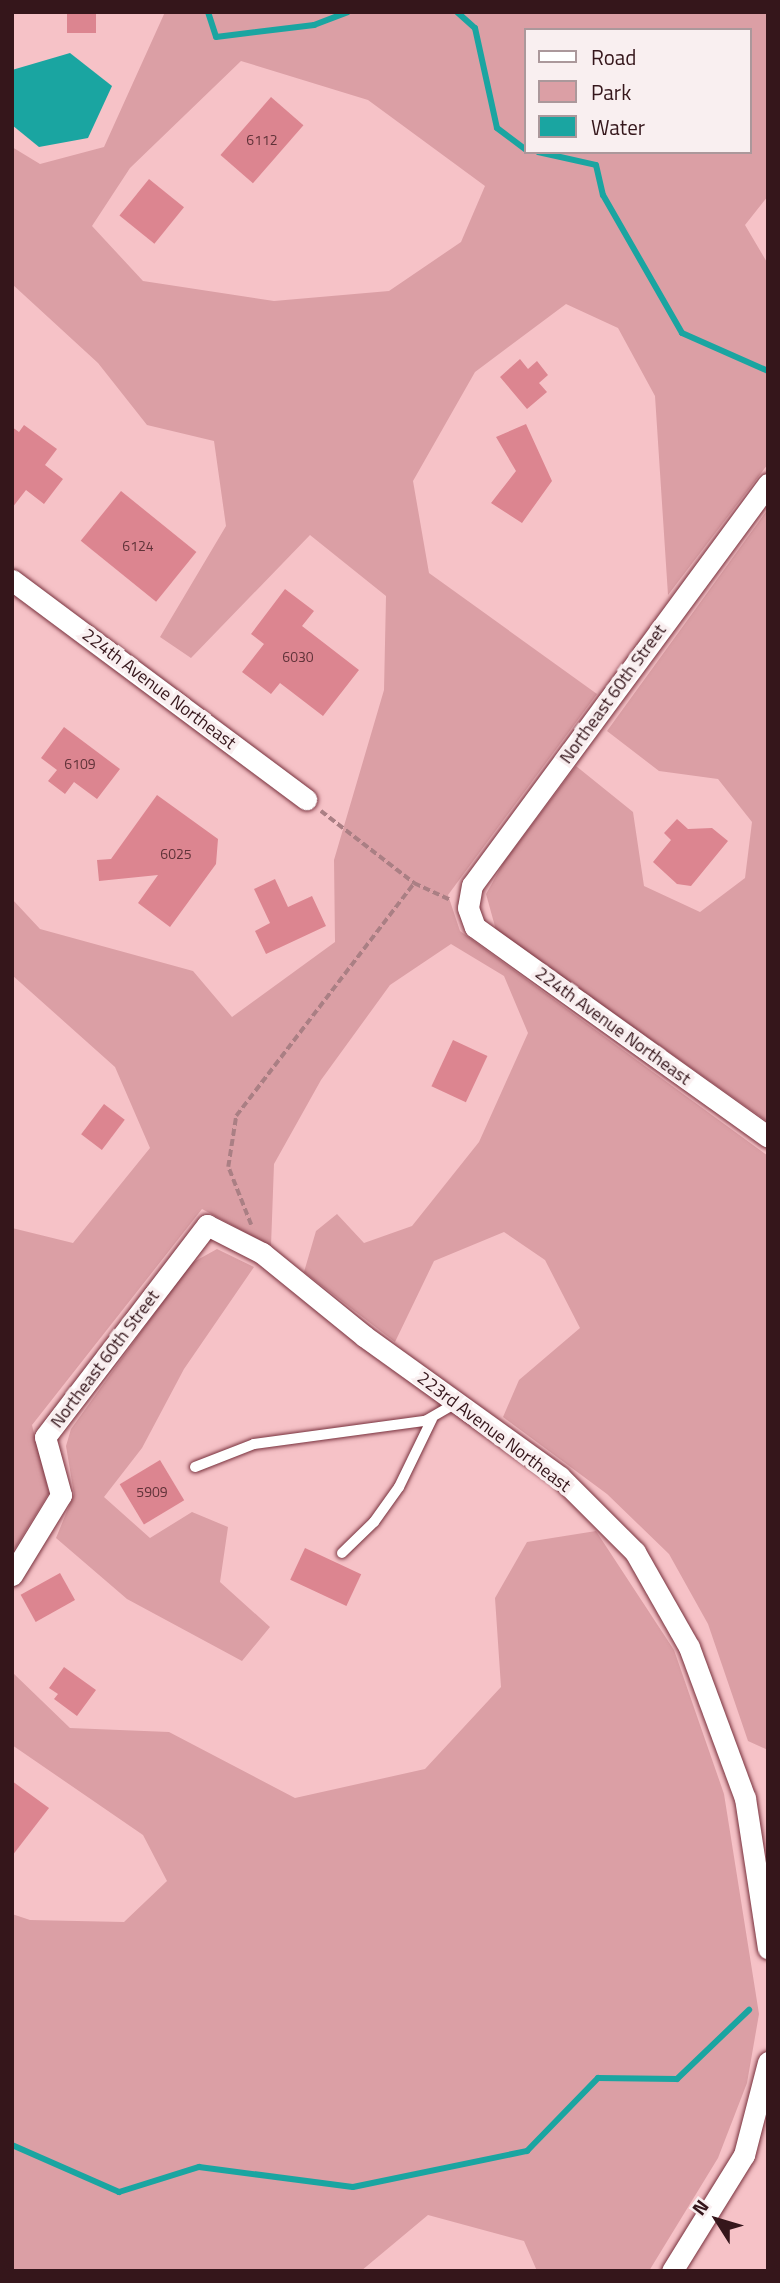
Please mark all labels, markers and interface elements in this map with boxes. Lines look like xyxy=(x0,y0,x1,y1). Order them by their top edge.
legend xyxy=(524,28,752,154)
text: Road xyxy=(591,41,636,73)
text: Park xyxy=(591,76,631,108)
text: Water xyxy=(591,111,645,143)
house number: 6112 xyxy=(246,132,278,148)
house number: 6124 xyxy=(122,538,154,554)
street label: Northeast 60th Street xyxy=(555,620,671,768)
street label: 224th Avenue Northeast xyxy=(78,624,240,754)
house number: 6030 xyxy=(282,649,314,665)
house number: 6109 xyxy=(64,756,96,772)
house number: 6025 xyxy=(160,846,192,862)
street label: 224th Avenue Northeast xyxy=(531,962,695,1090)
street label: Northeast 60th Street xyxy=(46,1286,164,1432)
street label: 223rd Avenue Northeast xyxy=(413,1367,575,1497)
house number: 5909 xyxy=(136,1484,168,1500)
north arrow xyxy=(682,2185,752,2255)
text: N xyxy=(684,2193,715,2221)

